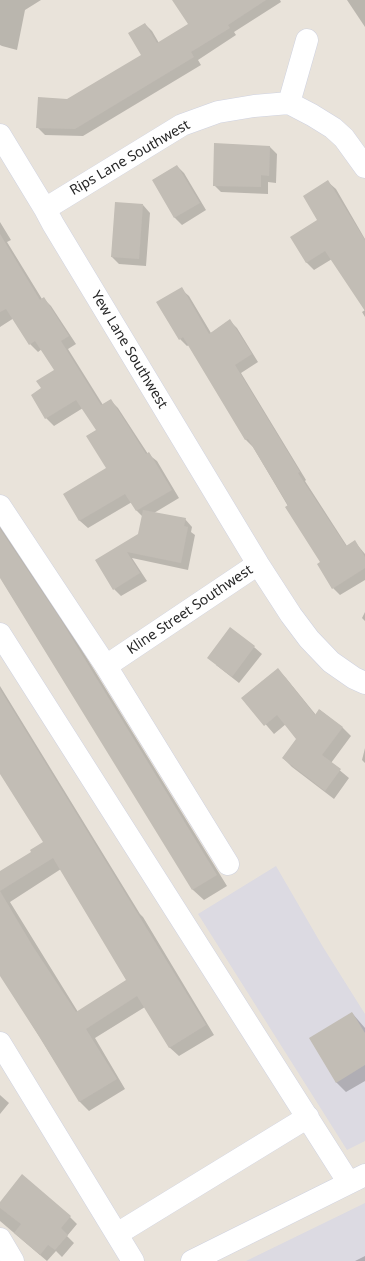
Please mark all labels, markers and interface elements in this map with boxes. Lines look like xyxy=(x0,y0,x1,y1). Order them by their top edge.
street label: Rips Lane Southwest xyxy=(67,117,193,199)
street label: Yew Lane Southwest xyxy=(87,288,171,412)
street label: Kline Street Southwest xyxy=(124,562,256,658)

